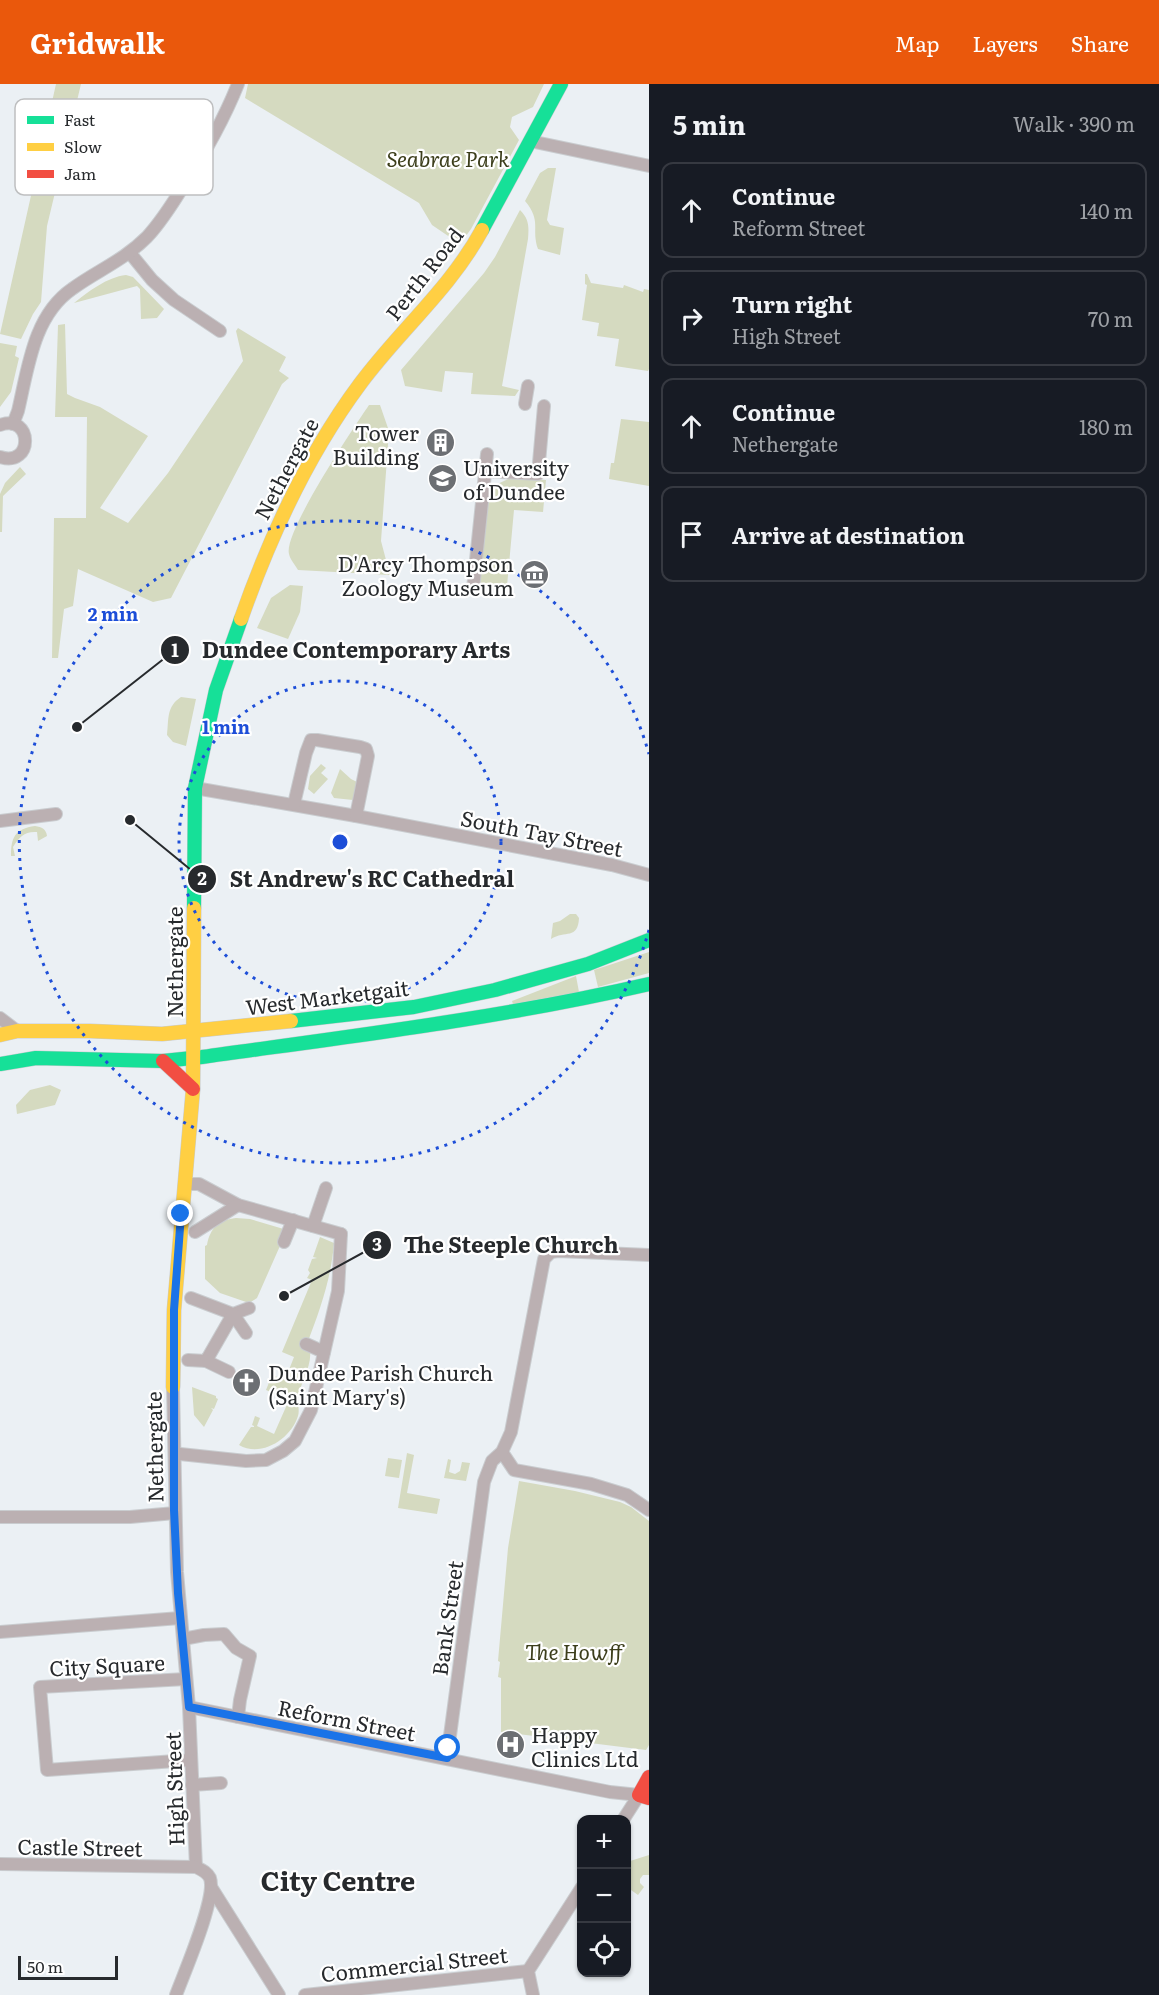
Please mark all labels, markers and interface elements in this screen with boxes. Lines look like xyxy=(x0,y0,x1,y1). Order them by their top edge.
text: Gridwalk xyxy=(30,21,165,63)
text: Map xyxy=(895,27,940,58)
text: Layers xyxy=(973,27,1038,58)
text: Share xyxy=(1071,27,1129,58)
legend xyxy=(15,99,213,195)
text: 5 min xyxy=(673,104,746,143)
text: Fast xyxy=(64,107,96,131)
text: Walk · 390 m xyxy=(1013,108,1135,138)
text: Slow xyxy=(64,134,102,158)
park label: Seabrae Park xyxy=(387,142,510,173)
text: Jam xyxy=(64,161,97,185)
text: Continue xyxy=(732,179,835,212)
icon: ahead xyxy=(675,194,708,227)
text: 140 m xyxy=(1080,195,1133,225)
text: Reform Street xyxy=(732,212,865,242)
street label: Perth Road xyxy=(377,220,469,326)
text: Turn right xyxy=(732,287,852,320)
icon: right xyxy=(675,302,708,335)
text: 70 m xyxy=(1088,303,1133,333)
text: High Street xyxy=(732,320,841,350)
text: Continue xyxy=(732,395,835,428)
icon: ahead xyxy=(675,410,708,443)
street label: Nethergate xyxy=(245,411,325,524)
text: 180 m xyxy=(1079,411,1133,441)
place label: Tower Building xyxy=(333,416,419,471)
building icon: Tower Building xyxy=(424,427,456,459)
text: Nethergate xyxy=(732,428,838,458)
place label: University of Dundee xyxy=(463,451,570,506)
school or university icon: University of Dundee xyxy=(426,462,458,494)
icon: arrive xyxy=(675,518,708,551)
text: Arrive at destination xyxy=(732,518,965,551)
place label: D'Arcy Thompson Zoology Museum xyxy=(338,547,514,602)
museum icon: D'Arcy Thompson Zoology Museum xyxy=(519,558,551,590)
text: 2 min xyxy=(88,600,139,627)
callout: Dundee Contemporary Arts xyxy=(160,630,523,670)
text: Dundee Contemporary Arts xyxy=(202,632,510,665)
text: 1 xyxy=(171,636,179,663)
text: 1 min xyxy=(202,713,251,740)
street label: South Tay Street xyxy=(458,801,626,863)
centre of rings xyxy=(330,832,350,852)
callout: St Andrew's RC Cathedral xyxy=(187,859,526,899)
text: St Andrew's RC Cathedral xyxy=(230,861,514,894)
text: 2 xyxy=(197,864,207,891)
street label: Nethergate xyxy=(158,906,189,1018)
street label: West Marketgait xyxy=(244,971,411,1021)
route end xyxy=(167,1200,193,1226)
callout: The Steeple Church xyxy=(362,1225,631,1265)
text: The Steeple Church xyxy=(403,1227,619,1260)
text: 3 xyxy=(372,1230,382,1257)
place label: Dundee Parish Church (Saint Mary's) xyxy=(268,1356,493,1411)
church icon: Dundee Parish Church (Saint Mary's) xyxy=(231,1367,263,1399)
street label: Nethergate xyxy=(137,1391,169,1503)
street label: Bank Street xyxy=(423,1558,469,1678)
park label: The Howff xyxy=(525,1635,625,1666)
street label: City Square xyxy=(48,1645,166,1683)
street label: Reform Street xyxy=(275,1690,419,1748)
place label: Happy Clinics Ltd xyxy=(531,1718,639,1773)
hospital icon: Happy Clinics Ltd xyxy=(494,1729,526,1761)
street label: High Street xyxy=(155,1731,190,1847)
route start xyxy=(434,1734,460,1760)
map controls xyxy=(577,1815,631,1977)
button: + xyxy=(577,1815,631,1869)
street label: Castle Street xyxy=(17,1829,143,1863)
district label: City Centre xyxy=(261,1859,415,1899)
button: − xyxy=(577,1869,631,1923)
button: locate xyxy=(577,1923,631,1977)
street label: Commercial Street xyxy=(319,1938,509,1988)
scale bar xyxy=(18,1953,118,1980)
text: 50 m xyxy=(27,1954,63,1978)

